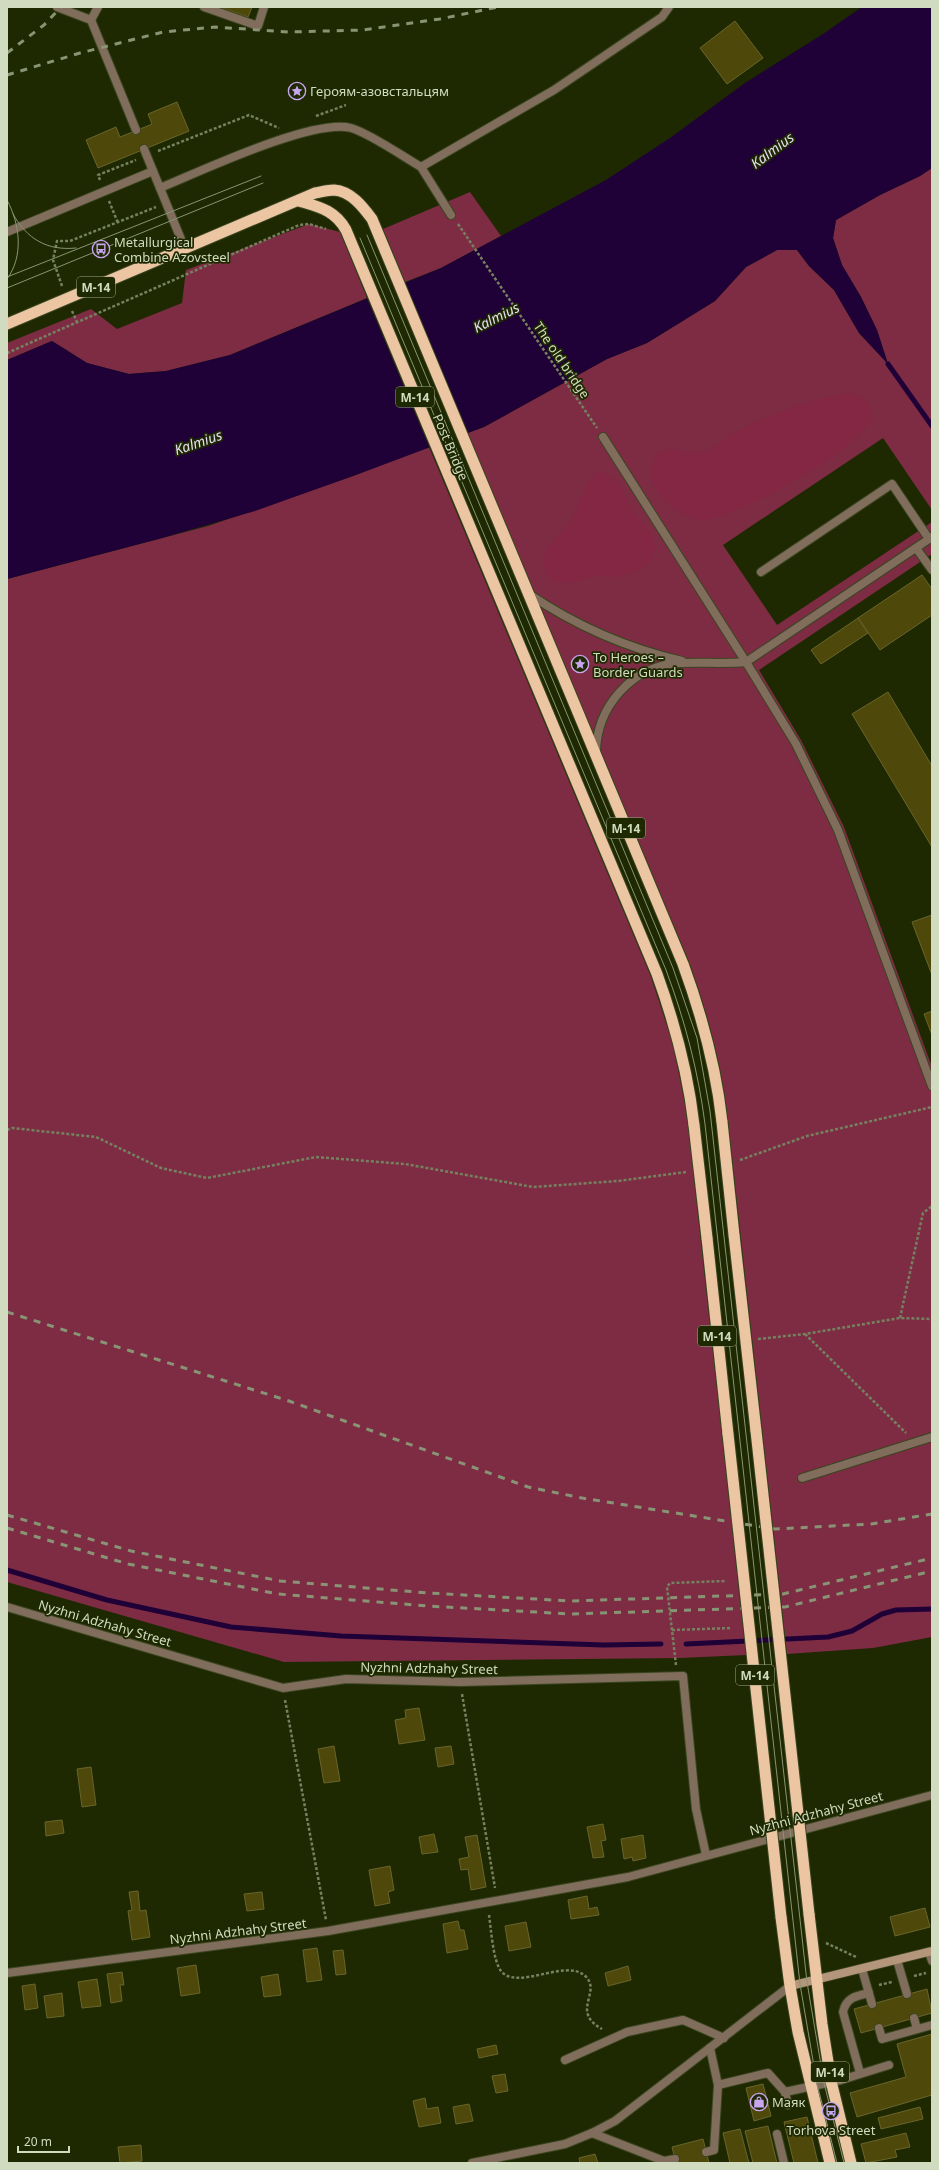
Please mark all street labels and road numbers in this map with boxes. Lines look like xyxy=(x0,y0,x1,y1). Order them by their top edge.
road number: М-14 xyxy=(77,277,115,297)
street label: The old bridge xyxy=(530,318,594,402)
road number: М-14 xyxy=(396,387,434,407)
street label: Post Bridge xyxy=(429,411,473,483)
road number: М-14 xyxy=(607,818,645,838)
road number: М-14 xyxy=(698,1326,736,1346)
street label: Nyzhni Adzhahy Street xyxy=(36,1595,174,1651)
street label: Nyzhni Adzhahy Street xyxy=(360,1658,498,1678)
road number: М-14 xyxy=(736,1665,774,1685)
street label: Nyzhni Adzhahy Street xyxy=(747,1786,885,1839)
street label: Nyzhni Adzhahy Street xyxy=(169,1914,308,1948)
road number: М-14 xyxy=(811,2062,849,2082)

